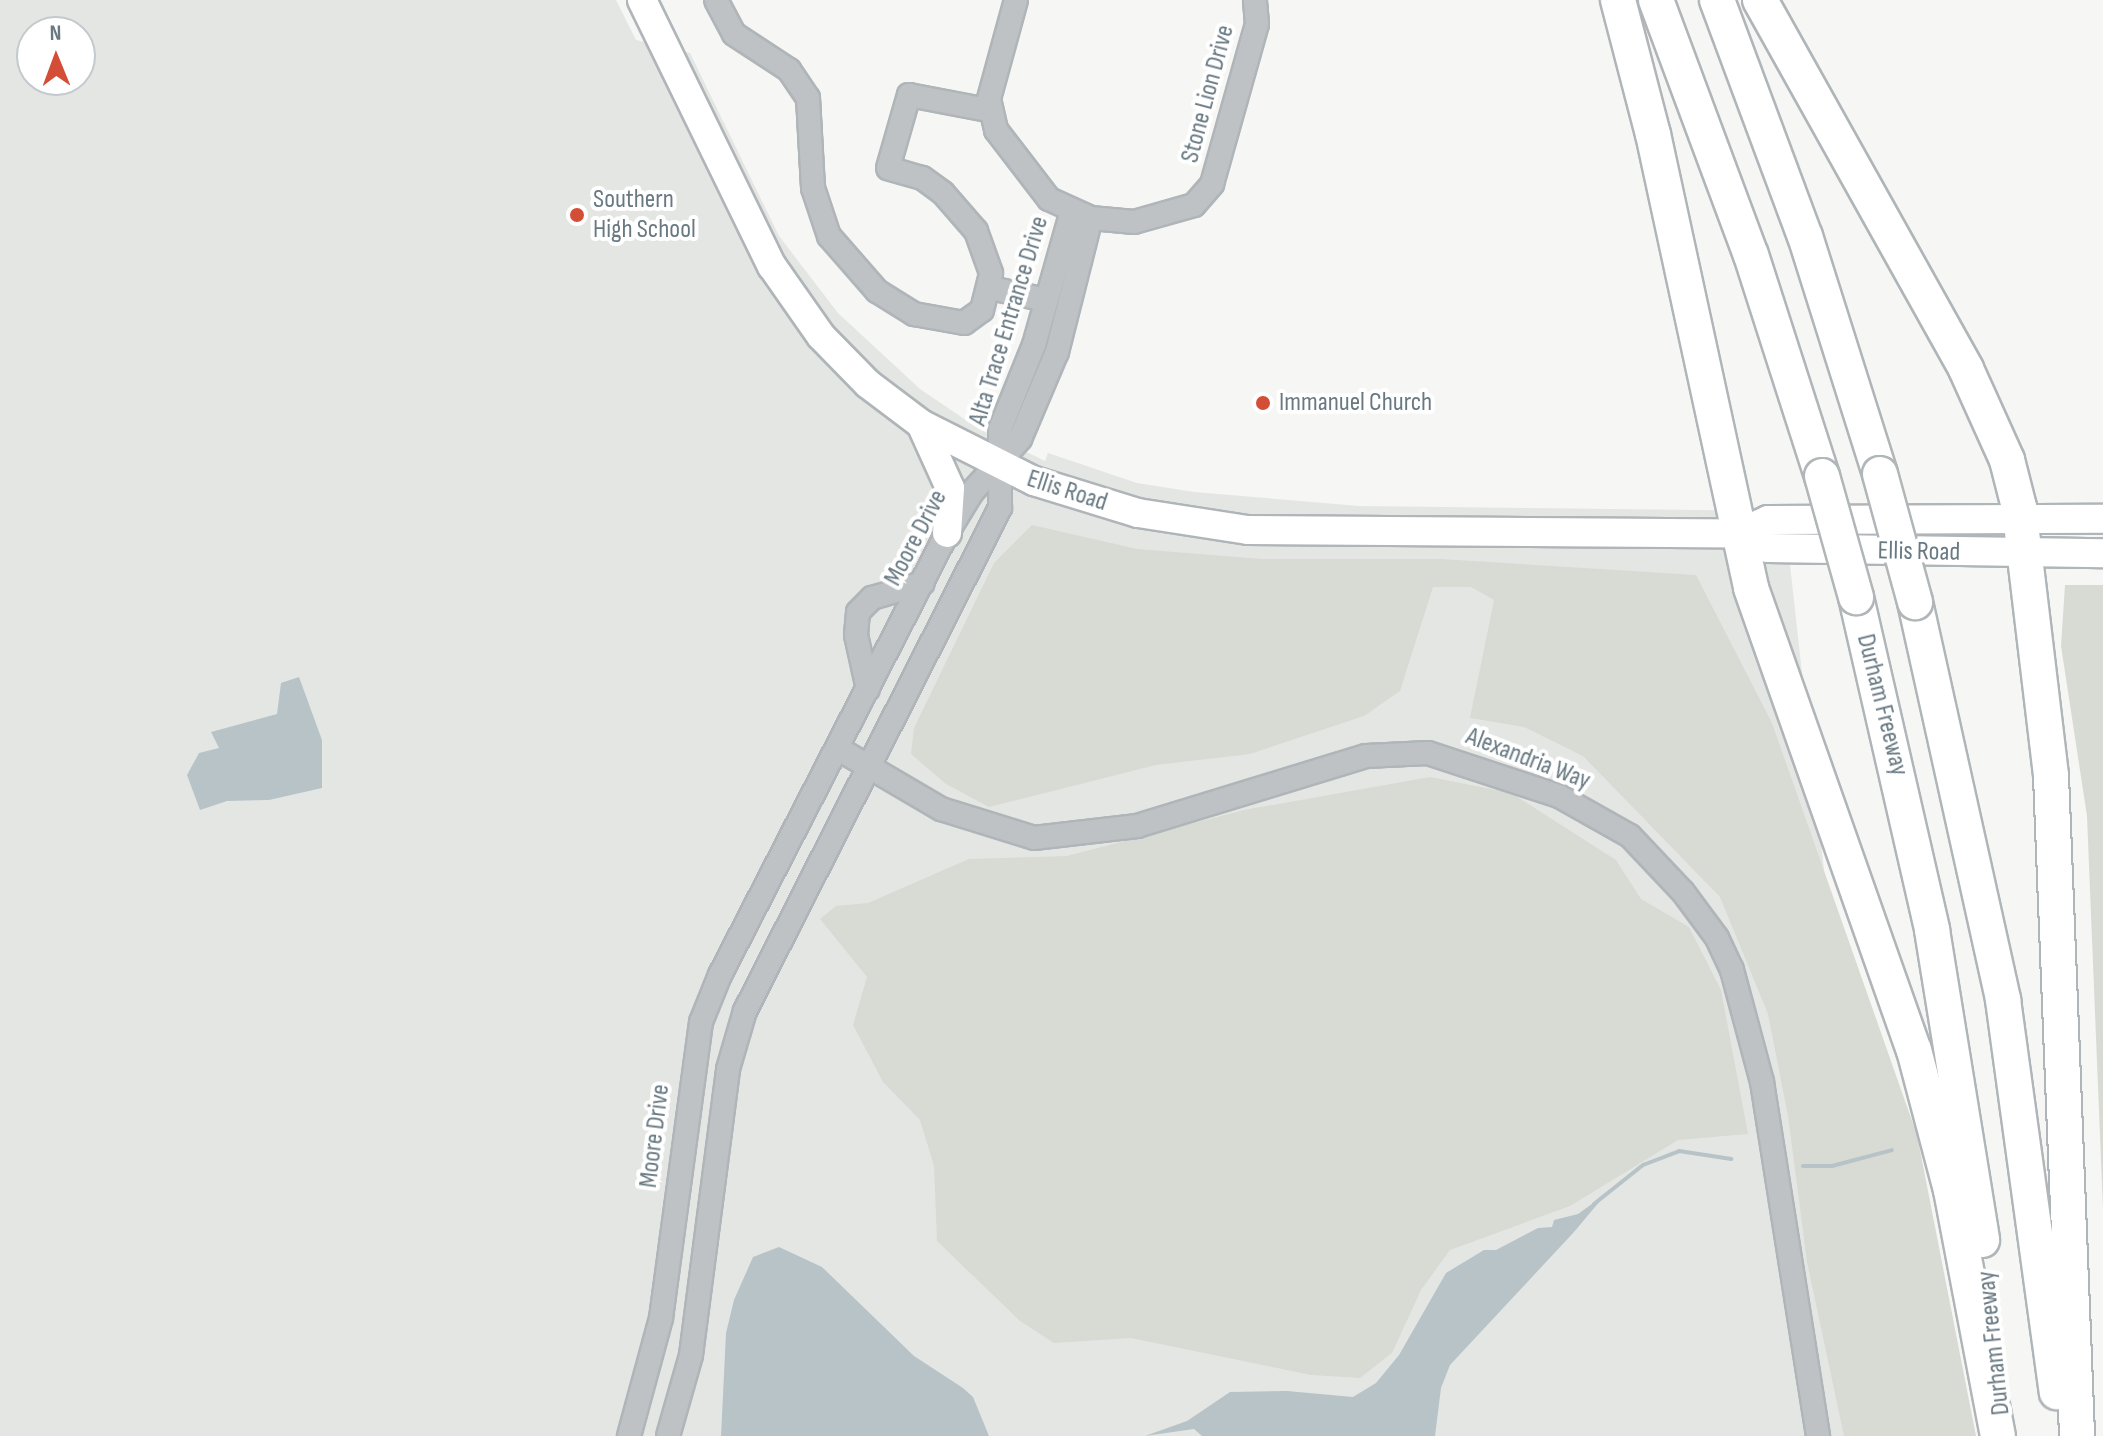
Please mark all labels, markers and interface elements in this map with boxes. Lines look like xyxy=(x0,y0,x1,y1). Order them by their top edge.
north arrow xyxy=(16,16,96,96)
text: N xyxy=(49,20,62,47)
street label: Stone Lion Drive xyxy=(1175,22,1241,166)
place label: Southern High School xyxy=(593,184,696,246)
marker: Southern High School xyxy=(568,206,586,224)
street label: Alta Trace Entrance Drive xyxy=(962,213,1056,429)
place label: Immanuel Church xyxy=(1279,387,1432,419)
marker: Immanuel Church xyxy=(1254,394,1272,412)
street label: Ellis Road xyxy=(1023,463,1111,519)
street label: Moore Drive xyxy=(878,485,954,591)
street label: Ellis Road xyxy=(1877,536,1961,568)
street label: Durham Freeway xyxy=(1849,631,1915,779)
street label: Alexandria Way xyxy=(1461,721,1595,797)
street label: Moore Drive xyxy=(633,1082,677,1190)
street label: Durham Freeway xyxy=(1971,1269,2017,1417)

